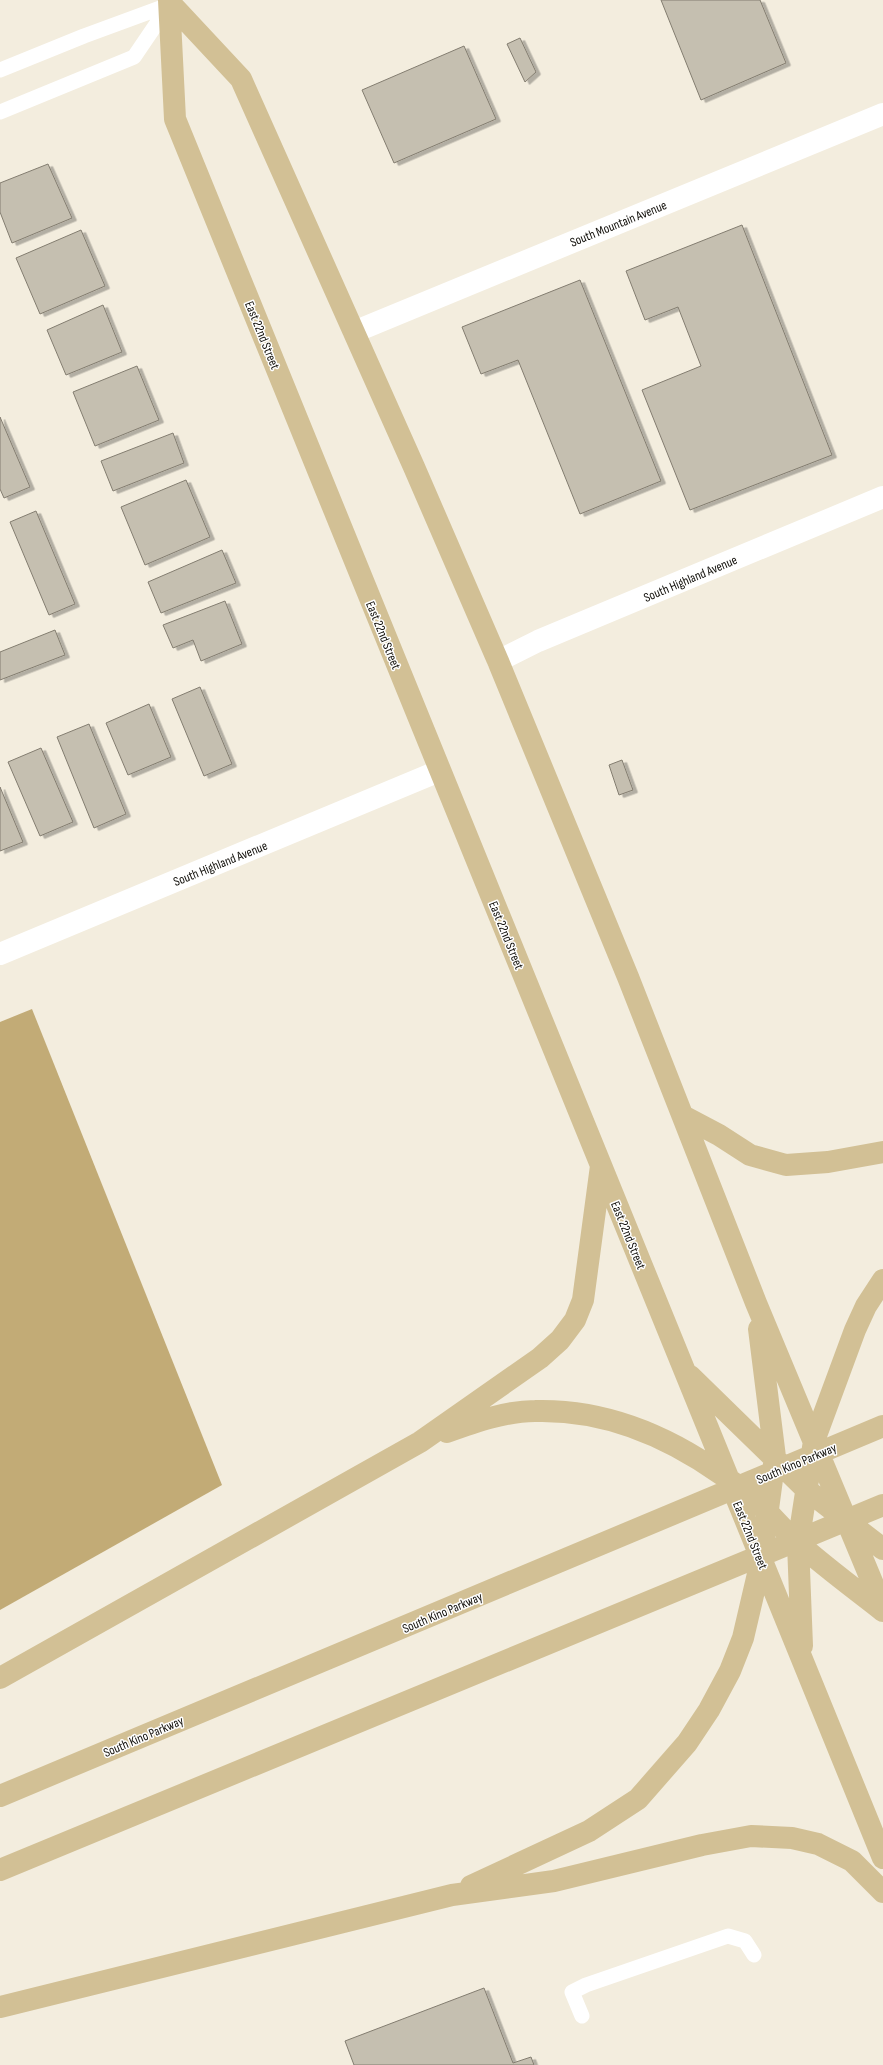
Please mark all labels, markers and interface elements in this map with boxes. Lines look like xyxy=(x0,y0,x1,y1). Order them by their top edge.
street label: South Mountain Avenue xyxy=(568,197,669,251)
street label: East 22nd Street xyxy=(241,299,283,372)
street label: South Highland Avenue xyxy=(641,552,740,606)
street label: East 22nd Street xyxy=(362,599,404,672)
street label: South Highland Avenue xyxy=(171,838,270,890)
street label: East 22nd Street xyxy=(485,899,527,972)
street label: East 22nd Street xyxy=(607,1199,649,1272)
street label: South Kino Parkway xyxy=(754,1440,839,1488)
street label: East 22nd Street xyxy=(729,1499,771,1572)
street label: South Kino Parkway xyxy=(400,1589,485,1637)
street label: South Kino Parkway xyxy=(101,1713,186,1761)

